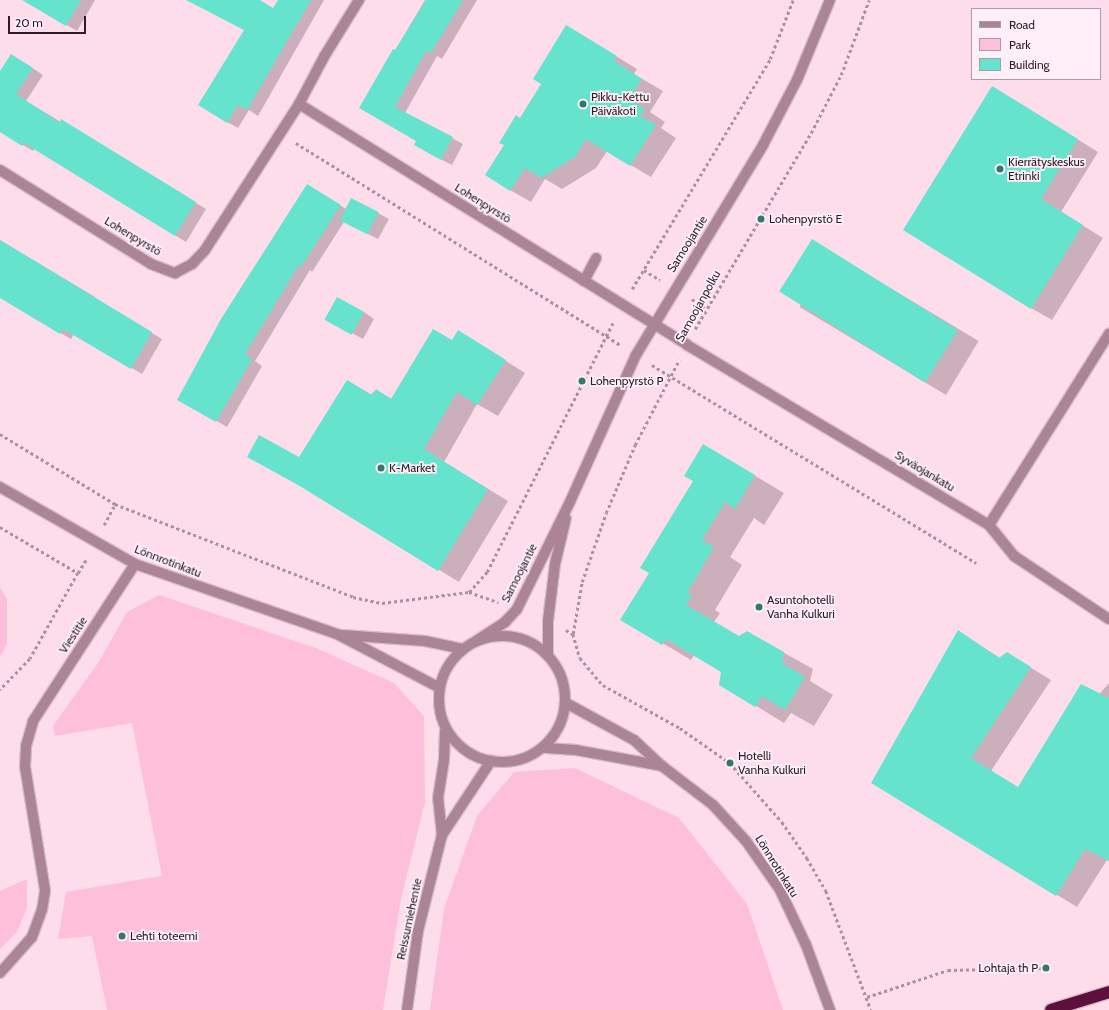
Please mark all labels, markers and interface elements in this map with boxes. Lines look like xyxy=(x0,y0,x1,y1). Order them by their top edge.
scale bar xyxy=(10,8,88,34)
legend xyxy=(971,8,1101,80)
text: 20 m xyxy=(15,15,43,30)
text: Road xyxy=(1009,17,1035,32)
text: Park xyxy=(1009,37,1031,52)
text: Building xyxy=(1009,57,1050,72)
place label: Pikku-Kettu Päiväkoti xyxy=(591,90,649,118)
marker: Pikku-Kettu Päiväkoti xyxy=(578,99,588,109)
place label: Kierrätyskeskus Etrinki xyxy=(1008,155,1085,183)
marker: Kierrätyskeskus Etrinki xyxy=(995,164,1005,174)
street label: Lohenpyrstö xyxy=(452,180,514,226)
place label: Lohenpyrstö E xyxy=(769,212,842,226)
street label: Lohenpyrstö xyxy=(102,213,164,259)
street label: Samoojantie xyxy=(664,213,710,275)
marker: Lohenpyrstö E xyxy=(756,214,766,224)
street label: Samoojanpolku xyxy=(672,268,724,344)
place label: Lohenpyrstö P xyxy=(590,374,663,388)
marker: Lohenpyrstö P xyxy=(577,376,587,386)
street label: Syväojankatu xyxy=(892,447,958,495)
place label: K-Market xyxy=(389,461,435,475)
marker: K-Market xyxy=(376,463,386,473)
street label: Samoojantie xyxy=(498,541,540,605)
street label: Lönnrotinkatu xyxy=(132,542,204,580)
place label: Asuntohotelli Vanha Kulkuri xyxy=(767,593,835,621)
marker: Asuntohotelli Vanha Kulkuri xyxy=(754,602,764,612)
street label: Viestitie xyxy=(56,614,90,656)
place label: Hotelli Vanha Kulkuri xyxy=(738,749,806,777)
marker: Hotelli Vanha Kulkuri xyxy=(725,758,735,768)
street label: Lönnrotinkatu xyxy=(752,832,802,900)
street label: Reissumiehentie xyxy=(393,877,425,961)
place label: Lehti toteemi xyxy=(130,929,198,943)
marker: Lehti toteemi xyxy=(117,931,127,941)
place label: Lohtaja th P xyxy=(978,961,1038,975)
marker: Lohtaja th P xyxy=(1041,963,1051,973)

